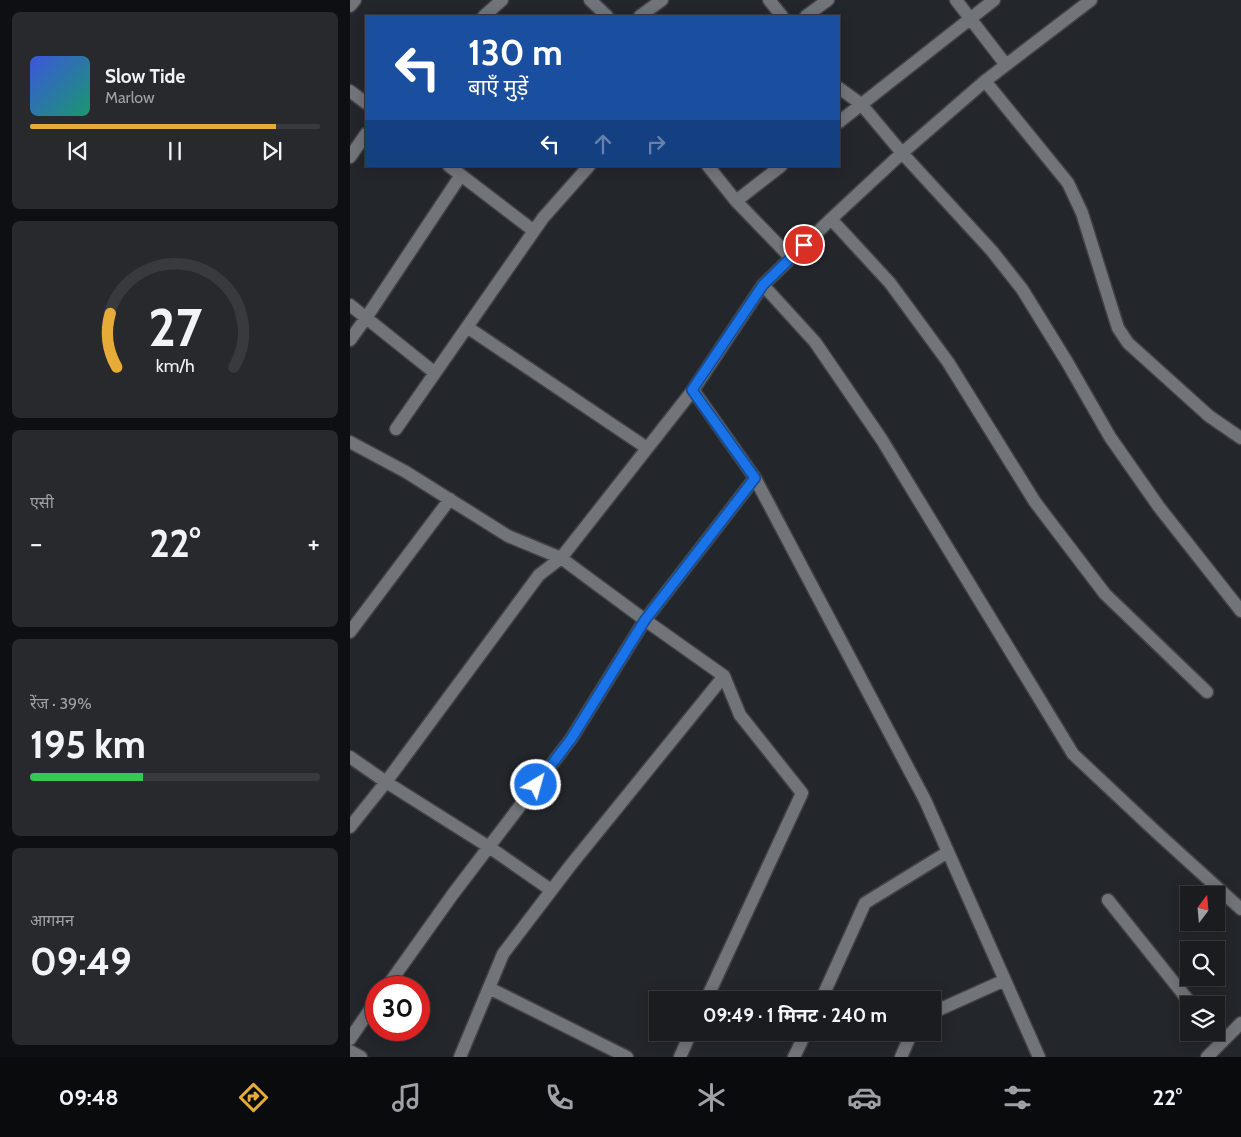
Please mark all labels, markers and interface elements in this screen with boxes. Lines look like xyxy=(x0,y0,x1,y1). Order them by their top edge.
text: 130 m xyxy=(468,31,563,74)
icon: left xyxy=(385,35,450,100)
text: Slow Tide xyxy=(105,65,185,88)
text: बाएँ मुड़ें xyxy=(468,74,528,101)
text: Marlow xyxy=(105,88,155,107)
icon: left xyxy=(536,130,564,158)
icon: ahead xyxy=(589,130,617,158)
icon: right xyxy=(642,130,670,158)
icon: previous xyxy=(64,137,92,165)
icon: pause xyxy=(161,137,189,165)
icon: next xyxy=(258,137,286,165)
pin xyxy=(783,224,825,266)
icon: arrive xyxy=(790,231,818,259)
text: 27 xyxy=(148,296,202,359)
text: km/h xyxy=(155,355,195,376)
text: एसी xyxy=(30,493,54,512)
text: 22° xyxy=(149,520,201,567)
text: − xyxy=(30,526,42,560)
text: + xyxy=(308,526,320,560)
text: रेंज · 39% xyxy=(30,694,92,713)
text: 195 km xyxy=(30,721,146,768)
position arrow xyxy=(509,758,561,810)
north arrow xyxy=(1180,886,1225,931)
map controls xyxy=(1180,886,1225,1041)
text: आगमन xyxy=(30,911,74,930)
text: 09:49 xyxy=(30,938,132,985)
button: search xyxy=(1180,941,1225,986)
speed limit sign: 30 xyxy=(365,976,430,1041)
button: layers xyxy=(1180,996,1225,1041)
text: 09:49 · 1 मिनट · 240 m xyxy=(703,1004,887,1027)
icon: directions xyxy=(236,1080,271,1115)
icon: music xyxy=(389,1080,424,1115)
icon: phone xyxy=(542,1080,577,1115)
icon: climate xyxy=(694,1080,729,1115)
icon: car xyxy=(847,1080,882,1115)
icon: filters xyxy=(1000,1080,1035,1115)
text: 09:48 xyxy=(59,1084,119,1111)
text: 22° xyxy=(1153,1084,1182,1111)

